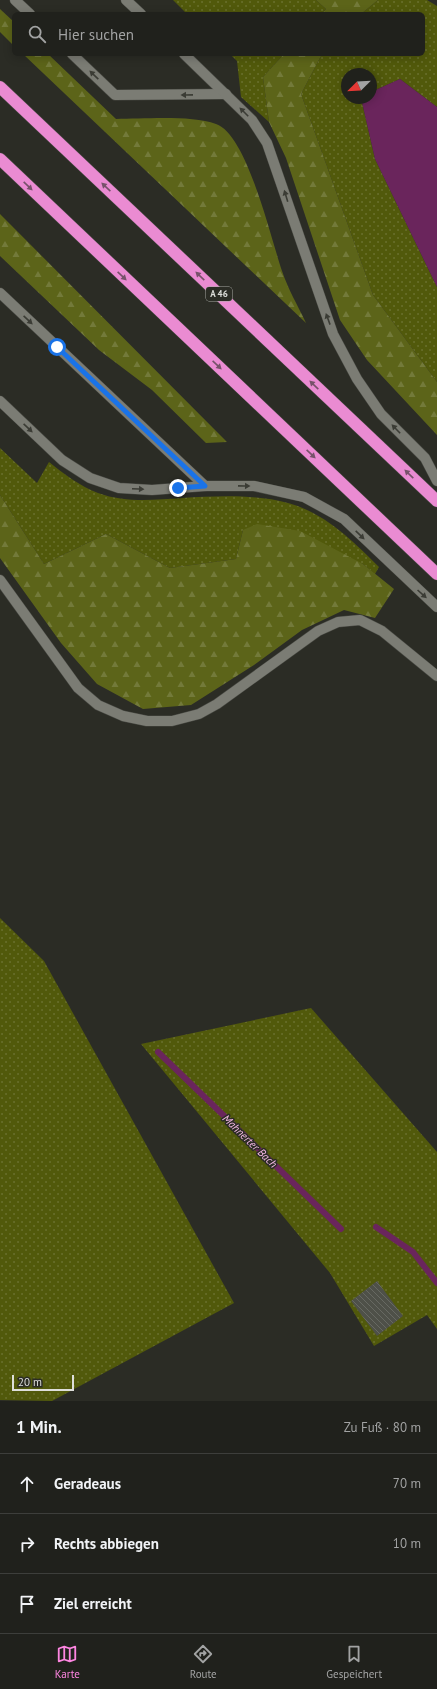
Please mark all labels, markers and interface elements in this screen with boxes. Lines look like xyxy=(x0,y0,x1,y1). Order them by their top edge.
search box xyxy=(12,12,425,56)
icon: search xyxy=(26,23,48,45)
text: Hier suchen xyxy=(58,25,134,44)
north arrow xyxy=(341,68,377,104)
one-way arrow xyxy=(89,70,99,79)
one-way arrow xyxy=(180,92,193,98)
one-way arrow xyxy=(239,107,249,117)
one-way arrow xyxy=(23,181,33,191)
one-way arrow xyxy=(100,182,111,191)
one-way arrow xyxy=(282,190,288,202)
one-way arrow xyxy=(117,271,127,281)
one-way arrow xyxy=(195,271,205,281)
road number: A 46 xyxy=(206,287,232,301)
one-way arrow xyxy=(324,313,330,325)
one-way arrow xyxy=(23,315,33,325)
route start xyxy=(48,338,66,356)
one-way arrow xyxy=(212,360,222,370)
one-way arrow xyxy=(310,381,319,390)
one-way arrow xyxy=(23,423,33,433)
one-way arrow xyxy=(391,424,401,434)
one-way arrow xyxy=(306,450,316,459)
one-way arrow xyxy=(404,470,414,479)
route end xyxy=(169,479,187,497)
one-way arrow xyxy=(238,483,251,489)
one-way arrow xyxy=(132,486,145,492)
one-way arrow xyxy=(355,530,365,540)
one-way arrow xyxy=(416,589,427,598)
water label: Mahnerter Bach xyxy=(220,1111,280,1171)
scale bar xyxy=(12,1373,74,1392)
text: 20 m xyxy=(18,1375,42,1389)
text: 1 Min. xyxy=(16,1416,62,1438)
text: Zu Fuß · 80 m xyxy=(344,1419,421,1436)
icon: ahead xyxy=(16,1473,38,1495)
text: Geradeaus xyxy=(54,1474,121,1493)
text: 70 m xyxy=(393,1475,421,1492)
icon: right xyxy=(16,1533,38,1555)
text: Rechts abbiegen xyxy=(54,1534,159,1553)
text: 10 m xyxy=(393,1535,421,1552)
icon: arrive xyxy=(16,1593,38,1615)
text: Ziel erreicht xyxy=(54,1594,132,1613)
tab: Karte xyxy=(55,1643,80,1681)
tab: Route xyxy=(190,1643,217,1681)
tab: Gespeichert xyxy=(326,1643,382,1681)

